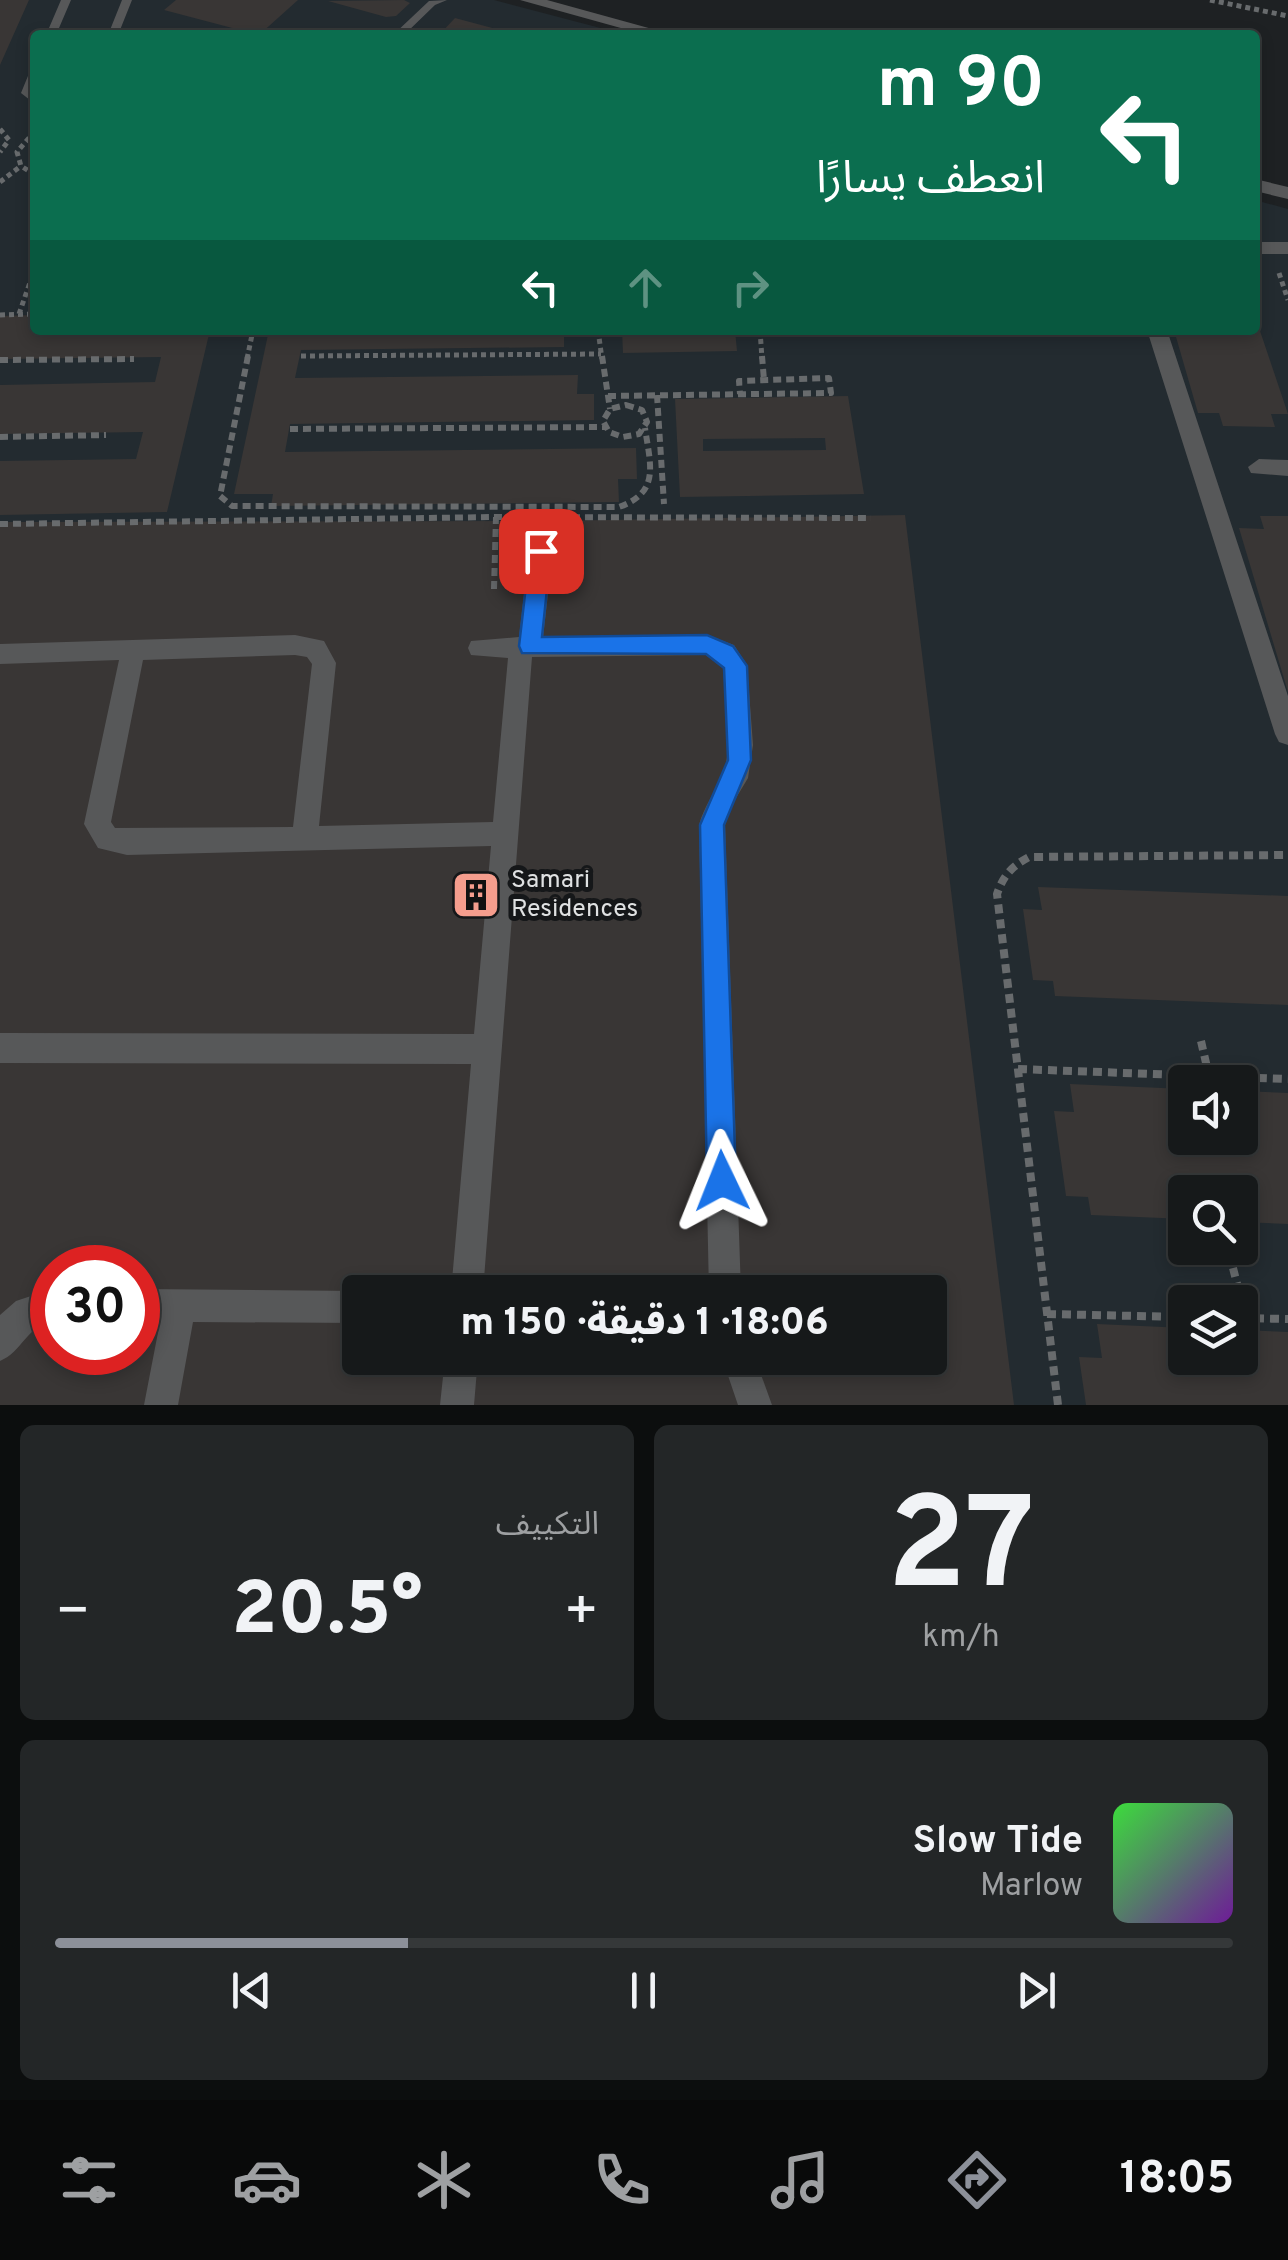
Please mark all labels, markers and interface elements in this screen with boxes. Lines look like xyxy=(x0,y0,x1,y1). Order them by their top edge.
text: 90 m xyxy=(877,43,1045,132)
icon: left xyxy=(1080,70,1210,200)
text: انعطف يسارًا xyxy=(816,152,1045,209)
icon: left xyxy=(513,260,568,315)
icon: ahead xyxy=(618,260,673,315)
icon: right xyxy=(723,260,778,315)
pin xyxy=(499,509,584,594)
icon: arrive xyxy=(514,524,569,579)
place label: Samari Residences xyxy=(511,865,638,926)
building icon: Samari Residences xyxy=(450,869,502,921)
map controls xyxy=(1168,1065,1258,1375)
button: sound xyxy=(1168,1065,1258,1155)
position arrow xyxy=(670,1129,774,1233)
button: search xyxy=(1168,1175,1258,1265)
speed limit sign: 30 xyxy=(30,1245,160,1375)
button: layers xyxy=(1168,1285,1258,1375)
text: 18:06 · 1 دقيقة · 150 m xyxy=(460,1300,829,1349)
text: 27 xyxy=(887,1470,1035,1635)
text: التكييف xyxy=(496,1506,599,1546)
text: 20.5° xyxy=(231,1566,423,1661)
text: − xyxy=(55,1579,90,1649)
text: + xyxy=(564,1579,599,1649)
text: km/h xyxy=(922,1618,1000,1658)
text: Slow Tide xyxy=(913,1818,1083,1867)
text: Marlow xyxy=(980,1867,1083,1907)
icon: previous xyxy=(224,1963,279,2018)
icon: pause xyxy=(616,1963,671,2018)
icon: next xyxy=(1009,1963,1064,2018)
icon: filters xyxy=(54,2145,124,2215)
icon: car xyxy=(232,2145,302,2215)
icon: climate xyxy=(409,2145,479,2215)
icon: phone xyxy=(587,2145,657,2215)
icon: music xyxy=(765,2145,835,2215)
icon: directions xyxy=(942,2145,1012,2215)
text: 18:05 xyxy=(1120,2152,1234,2209)

